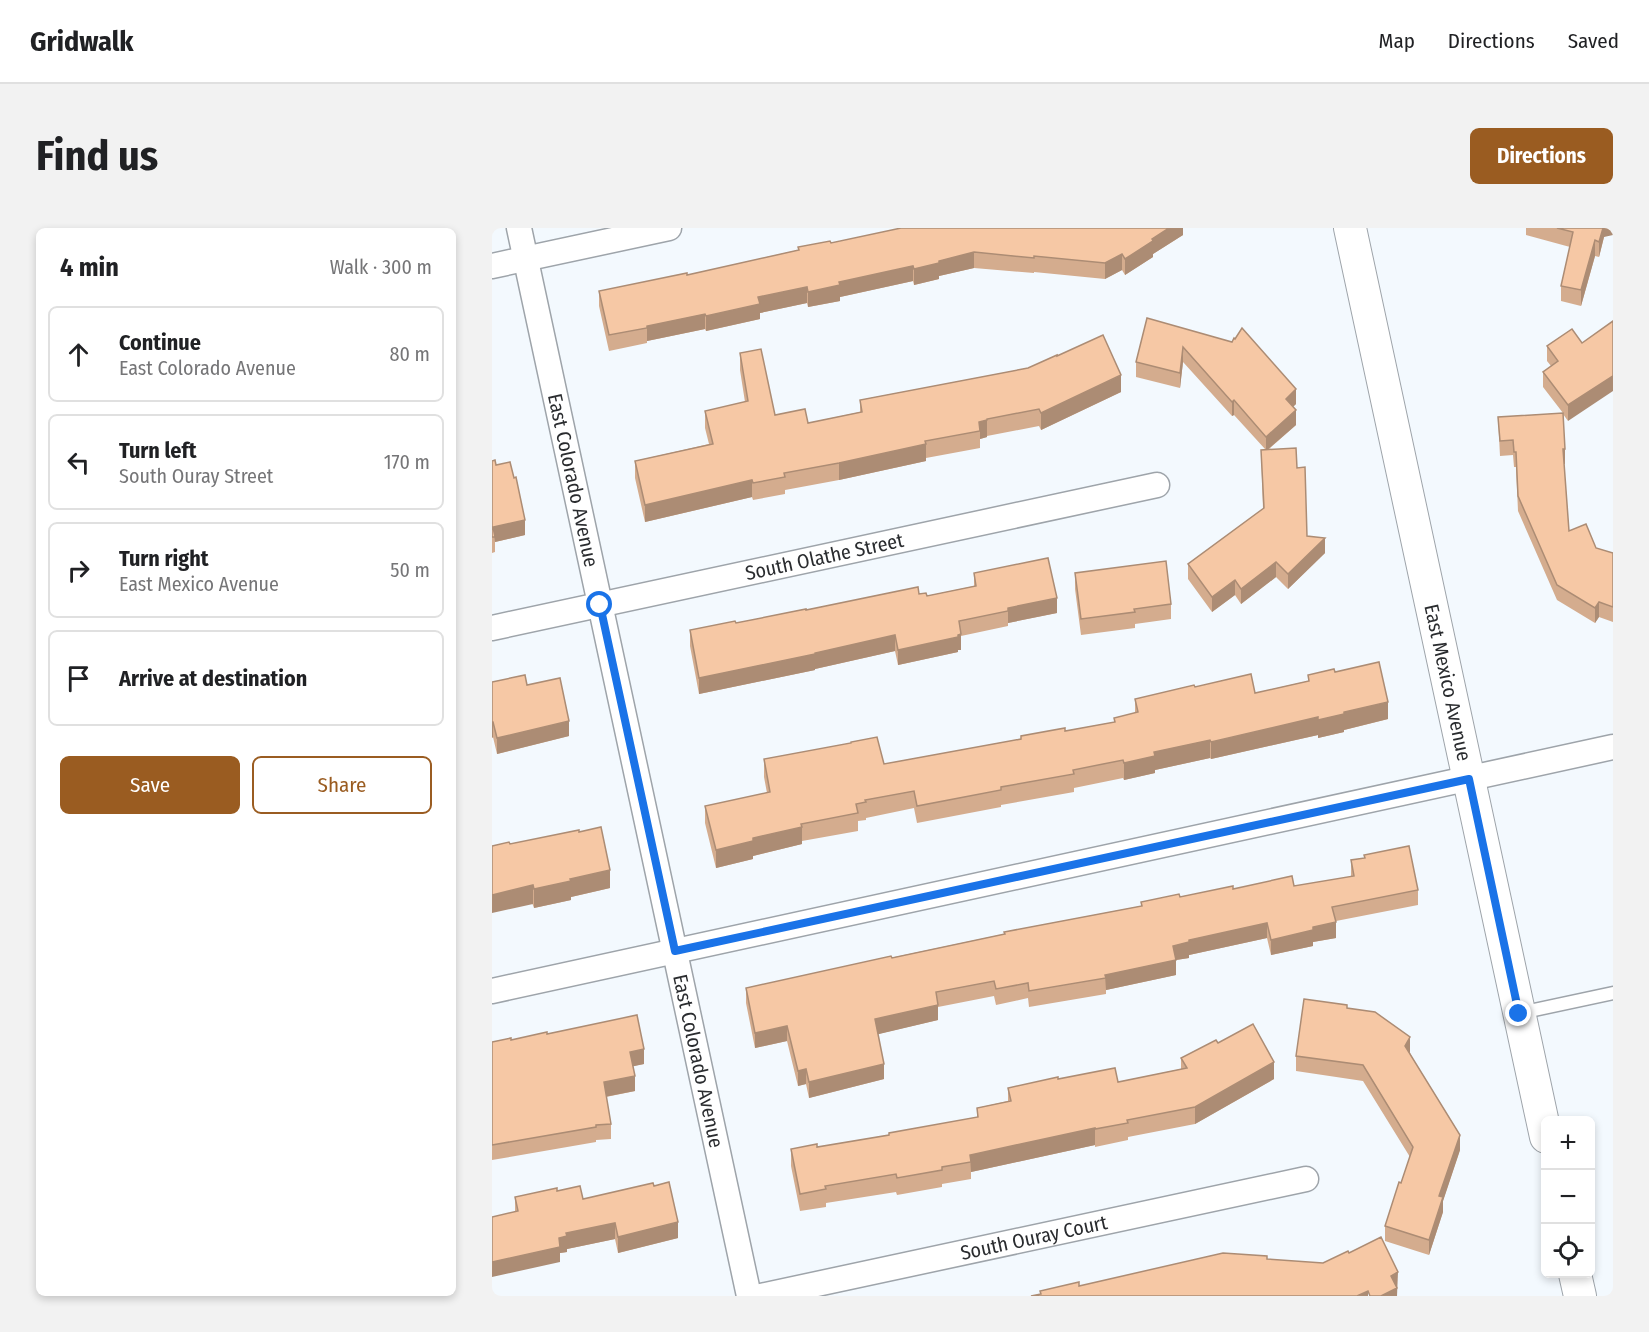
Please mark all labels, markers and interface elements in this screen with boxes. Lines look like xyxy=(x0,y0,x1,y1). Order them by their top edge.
text: Gridwalk xyxy=(30,25,134,58)
text: Map xyxy=(1378,28,1415,54)
text: Directions xyxy=(1448,28,1535,54)
text: Saved xyxy=(1568,28,1619,54)
button: Directions xyxy=(1470,128,1613,184)
text: Find us xyxy=(36,131,158,181)
text: 4 min xyxy=(60,252,119,283)
text: Walk · 300 m xyxy=(330,255,432,279)
text: Continue xyxy=(119,329,201,356)
icon: ahead xyxy=(62,338,95,371)
text: 80 m xyxy=(390,342,430,366)
text: East Colorado Avenue xyxy=(119,356,296,380)
street label: East Colorado Avenue xyxy=(543,391,604,569)
text: Turn left xyxy=(119,437,197,464)
icon: left xyxy=(62,446,95,479)
text: 170 m xyxy=(384,450,430,474)
text: South Ouray Street xyxy=(119,464,273,488)
street label: South Olathe Street xyxy=(743,528,906,585)
text: Turn right xyxy=(119,545,208,572)
icon: right xyxy=(62,554,95,587)
text: 50 m xyxy=(390,558,430,582)
text: East Mexico Avenue xyxy=(119,572,279,596)
route start xyxy=(586,591,612,617)
street label: East Mexico Avenue xyxy=(1419,602,1477,763)
icon: arrive xyxy=(62,662,95,695)
text: Arrive at destination xyxy=(119,665,307,692)
button: Save xyxy=(60,756,240,814)
button: Share xyxy=(252,756,432,814)
street label: East Colorado Avenue xyxy=(668,972,729,1150)
route end xyxy=(1505,1000,1531,1026)
map controls xyxy=(1541,1116,1595,1278)
button: + xyxy=(1541,1116,1595,1170)
button: − xyxy=(1541,1170,1595,1224)
street label: South Ouray Court xyxy=(958,1210,1110,1265)
button: locate xyxy=(1541,1224,1595,1278)

